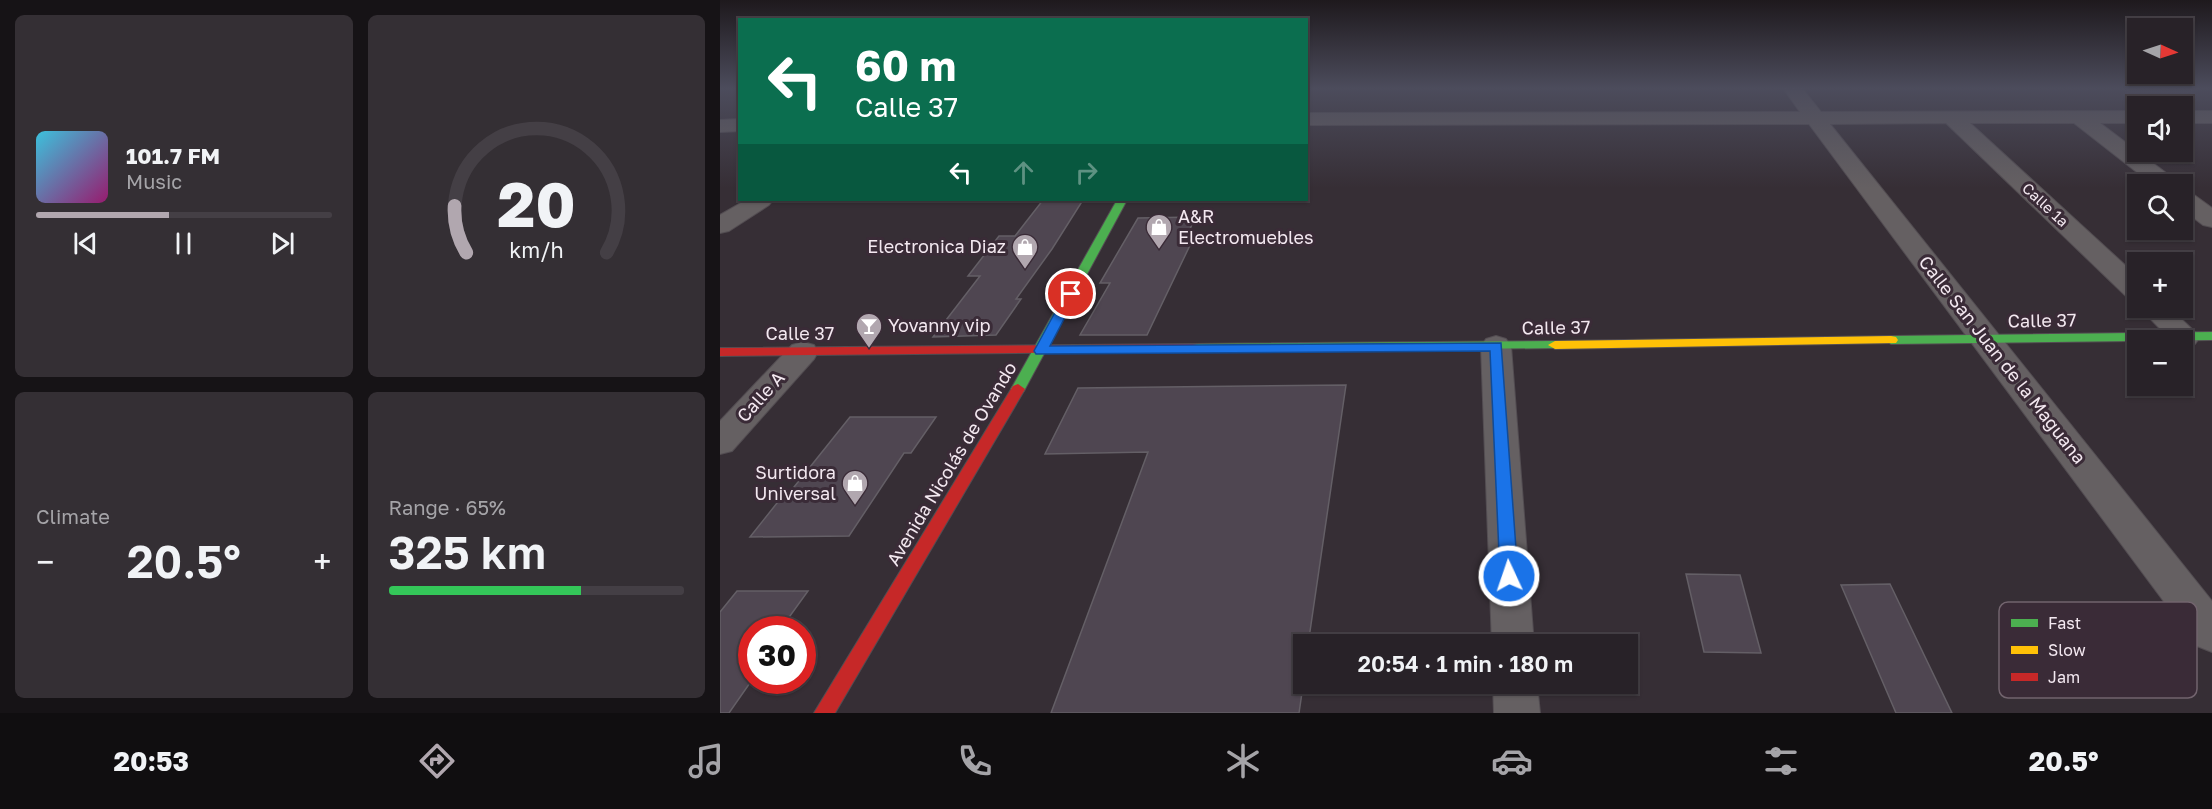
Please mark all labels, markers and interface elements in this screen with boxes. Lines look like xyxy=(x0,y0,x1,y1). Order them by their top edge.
north arrow xyxy=(2127,18,2193,84)
map controls xyxy=(2127,18,2193,396)
text: 60 m xyxy=(855,40,956,90)
icon: left xyxy=(756,42,834,120)
text: Calle 37 xyxy=(855,91,958,123)
button: sound xyxy=(2127,96,2193,162)
text: 101.7 FM xyxy=(126,142,220,169)
icon: left xyxy=(944,156,977,189)
icon: ahead xyxy=(1007,156,1040,189)
icon: right xyxy=(1070,156,1103,189)
text: 20 xyxy=(497,166,576,241)
text: Music xyxy=(126,169,182,193)
button: search xyxy=(2127,174,2193,240)
street label: Calle 1ª xyxy=(2019,178,2072,230)
place label: A&R Electromuebles xyxy=(1178,205,1314,248)
shop icon: A&R Electromuebles xyxy=(1144,212,1174,250)
icon: previous xyxy=(69,227,102,260)
icon: pause xyxy=(167,227,200,260)
icon: next xyxy=(266,227,299,260)
shop icon: Electronica Diaz xyxy=(1010,232,1040,270)
place label: Electronica Diaz xyxy=(867,235,1006,257)
text: km/h xyxy=(509,237,564,263)
street label: Calle San Juan de la Maguana xyxy=(1915,251,2091,468)
button: + xyxy=(2127,252,2193,318)
pin xyxy=(1045,268,1096,319)
icon: arrive xyxy=(1054,277,1087,310)
street label: Calle 37 xyxy=(2007,308,2077,332)
bar icon: Yovanny vip xyxy=(854,311,884,349)
place label: Yovanny vip xyxy=(888,314,991,336)
street label: Calle 37 xyxy=(1521,315,1591,339)
street label: Calle 37 xyxy=(766,322,834,344)
button: − xyxy=(2127,330,2193,396)
street label: Avenida Nicolás de Ovando xyxy=(881,358,1021,569)
street label: Calle A xyxy=(732,366,789,426)
place label: Surtidora Universal xyxy=(754,461,836,504)
shop icon: Surtidora Universal xyxy=(840,468,870,506)
text: Range · 65% xyxy=(389,495,506,519)
text: Climate xyxy=(36,504,110,528)
text: 325 km xyxy=(389,525,546,579)
text: 20.5° xyxy=(127,534,241,588)
text: − xyxy=(36,542,54,581)
text: + xyxy=(313,542,331,581)
position arrow xyxy=(1477,544,1541,608)
legend xyxy=(1999,602,2197,698)
text: Fast xyxy=(2048,613,2081,633)
speed limit sign: 30 xyxy=(738,616,816,694)
text: Slow xyxy=(2048,640,2086,660)
text: 20:54 · 1 min · 180 m xyxy=(1358,650,1573,677)
text: Jam xyxy=(2048,667,2080,687)
icon: directions xyxy=(416,740,458,782)
icon: music xyxy=(685,740,727,782)
icon: phone xyxy=(954,740,996,782)
icon: climate xyxy=(1222,740,1264,782)
icon: car xyxy=(1491,740,1533,782)
icon: filters xyxy=(1760,740,1802,782)
text: 20:53 xyxy=(113,745,189,777)
text: 20.5° xyxy=(2029,745,2098,777)

